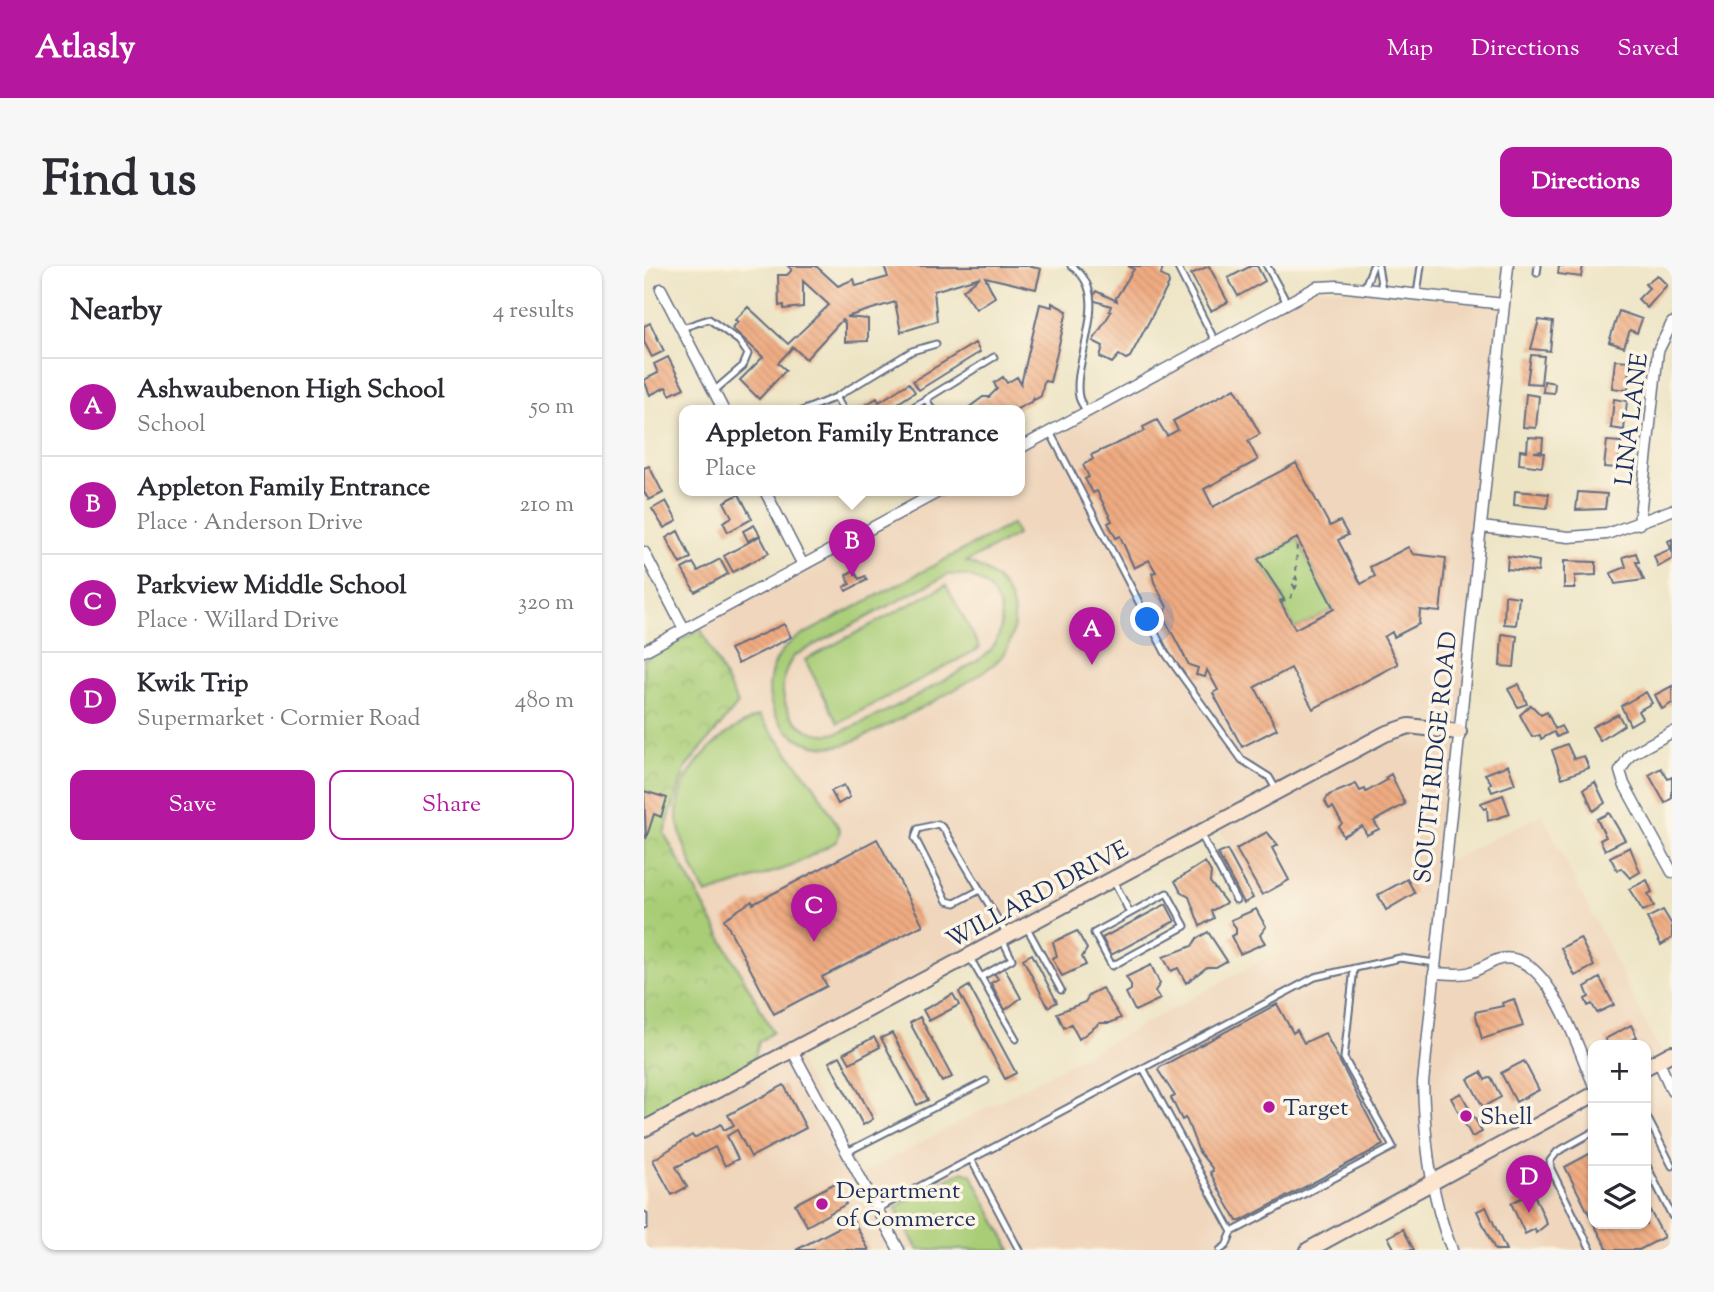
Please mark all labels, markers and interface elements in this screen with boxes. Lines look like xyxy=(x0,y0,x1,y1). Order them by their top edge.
text: Atlasly xyxy=(35,25,135,73)
text: Map xyxy=(1387,32,1433,66)
text: Directions xyxy=(1471,32,1579,66)
text: Saved xyxy=(1617,32,1679,66)
text: Find us xyxy=(42,147,196,217)
button: Directions xyxy=(1500,147,1672,217)
text: Nearby xyxy=(70,290,162,333)
text: 4 results xyxy=(493,295,574,328)
street label: LINA LANE xyxy=(1608,350,1658,488)
text: Ashwaubenon High School xyxy=(137,372,445,409)
text: A xyxy=(84,391,102,424)
text: 50 m xyxy=(530,391,574,424)
popup xyxy=(679,405,1025,496)
text: School xyxy=(137,409,206,442)
text: Appleton Family Entrance xyxy=(705,416,999,453)
text: Place xyxy=(705,453,756,486)
text: Appleton Family Entrance xyxy=(137,470,430,507)
text: B xyxy=(86,489,100,522)
text: 210 m xyxy=(520,489,574,522)
text: Place · Anderson Drive xyxy=(137,507,363,540)
pin: B xyxy=(829,519,875,577)
text: Parkview Middle School xyxy=(137,568,406,605)
text: C xyxy=(84,587,102,620)
text: 320 m xyxy=(518,587,574,620)
your location xyxy=(1130,602,1164,636)
text: Place · Willard Drive xyxy=(137,605,339,638)
pin: A xyxy=(1069,607,1115,665)
street label: SOUTH RIDGE ROAD xyxy=(1407,630,1467,885)
text: Kwik Trip xyxy=(137,666,248,703)
text: D xyxy=(84,685,102,718)
text: 480 m xyxy=(515,685,574,718)
text: Supermarket · Cormier Road xyxy=(137,703,421,736)
button: Save xyxy=(70,770,315,840)
button: Share xyxy=(329,770,574,840)
street label: WILLARD DRIVE xyxy=(941,833,1136,958)
pin: C xyxy=(791,884,837,942)
map controls xyxy=(1588,1040,1651,1229)
button: + xyxy=(1588,1040,1651,1103)
place label: Target xyxy=(1283,1092,1348,1126)
marker: Target xyxy=(1261,1099,1277,1115)
place label: Shell xyxy=(1480,1101,1533,1135)
button: − xyxy=(1588,1103,1651,1166)
marker: Shell xyxy=(1458,1108,1474,1124)
pin: D xyxy=(1506,1155,1552,1213)
button: layers xyxy=(1588,1166,1651,1229)
place label: Department of Commerce xyxy=(836,1175,976,1237)
marker: Department of Commerce xyxy=(814,1196,830,1212)

